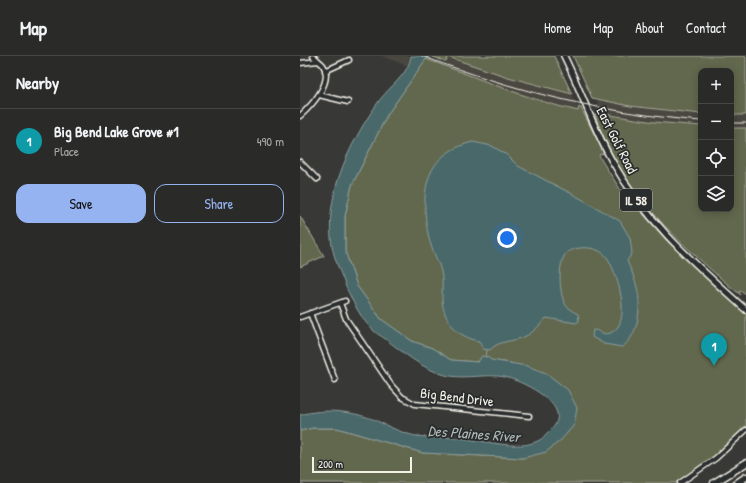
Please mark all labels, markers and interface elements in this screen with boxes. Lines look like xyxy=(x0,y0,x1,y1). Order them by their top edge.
text: Map xyxy=(20,15,47,41)
text: Home xyxy=(544,18,571,37)
text: Map xyxy=(593,18,613,37)
text: About xyxy=(635,18,664,37)
text: Contact xyxy=(686,18,726,37)
map controls xyxy=(698,68,734,212)
button: + xyxy=(698,68,734,104)
text: Nearby xyxy=(16,71,59,94)
street label: East Golf Road xyxy=(593,103,643,177)
button: − xyxy=(698,104,734,140)
text: Big Bend Lake Grove #1 xyxy=(54,121,179,142)
text: 1 xyxy=(27,132,31,150)
text: 490 m xyxy=(257,132,284,150)
button: locate xyxy=(698,140,734,176)
text: Place xyxy=(54,142,79,160)
button: layers xyxy=(698,176,734,212)
button: Save xyxy=(16,184,146,223)
button: Share xyxy=(154,184,284,223)
road number: IL 58 xyxy=(620,189,652,211)
your location xyxy=(497,228,517,248)
pin: 1 xyxy=(701,333,727,366)
street label: Big Bend Drive xyxy=(419,383,495,411)
water label: Des Plaines River xyxy=(427,420,523,447)
scale bar xyxy=(312,455,412,474)
text: 200 m xyxy=(318,457,343,471)

